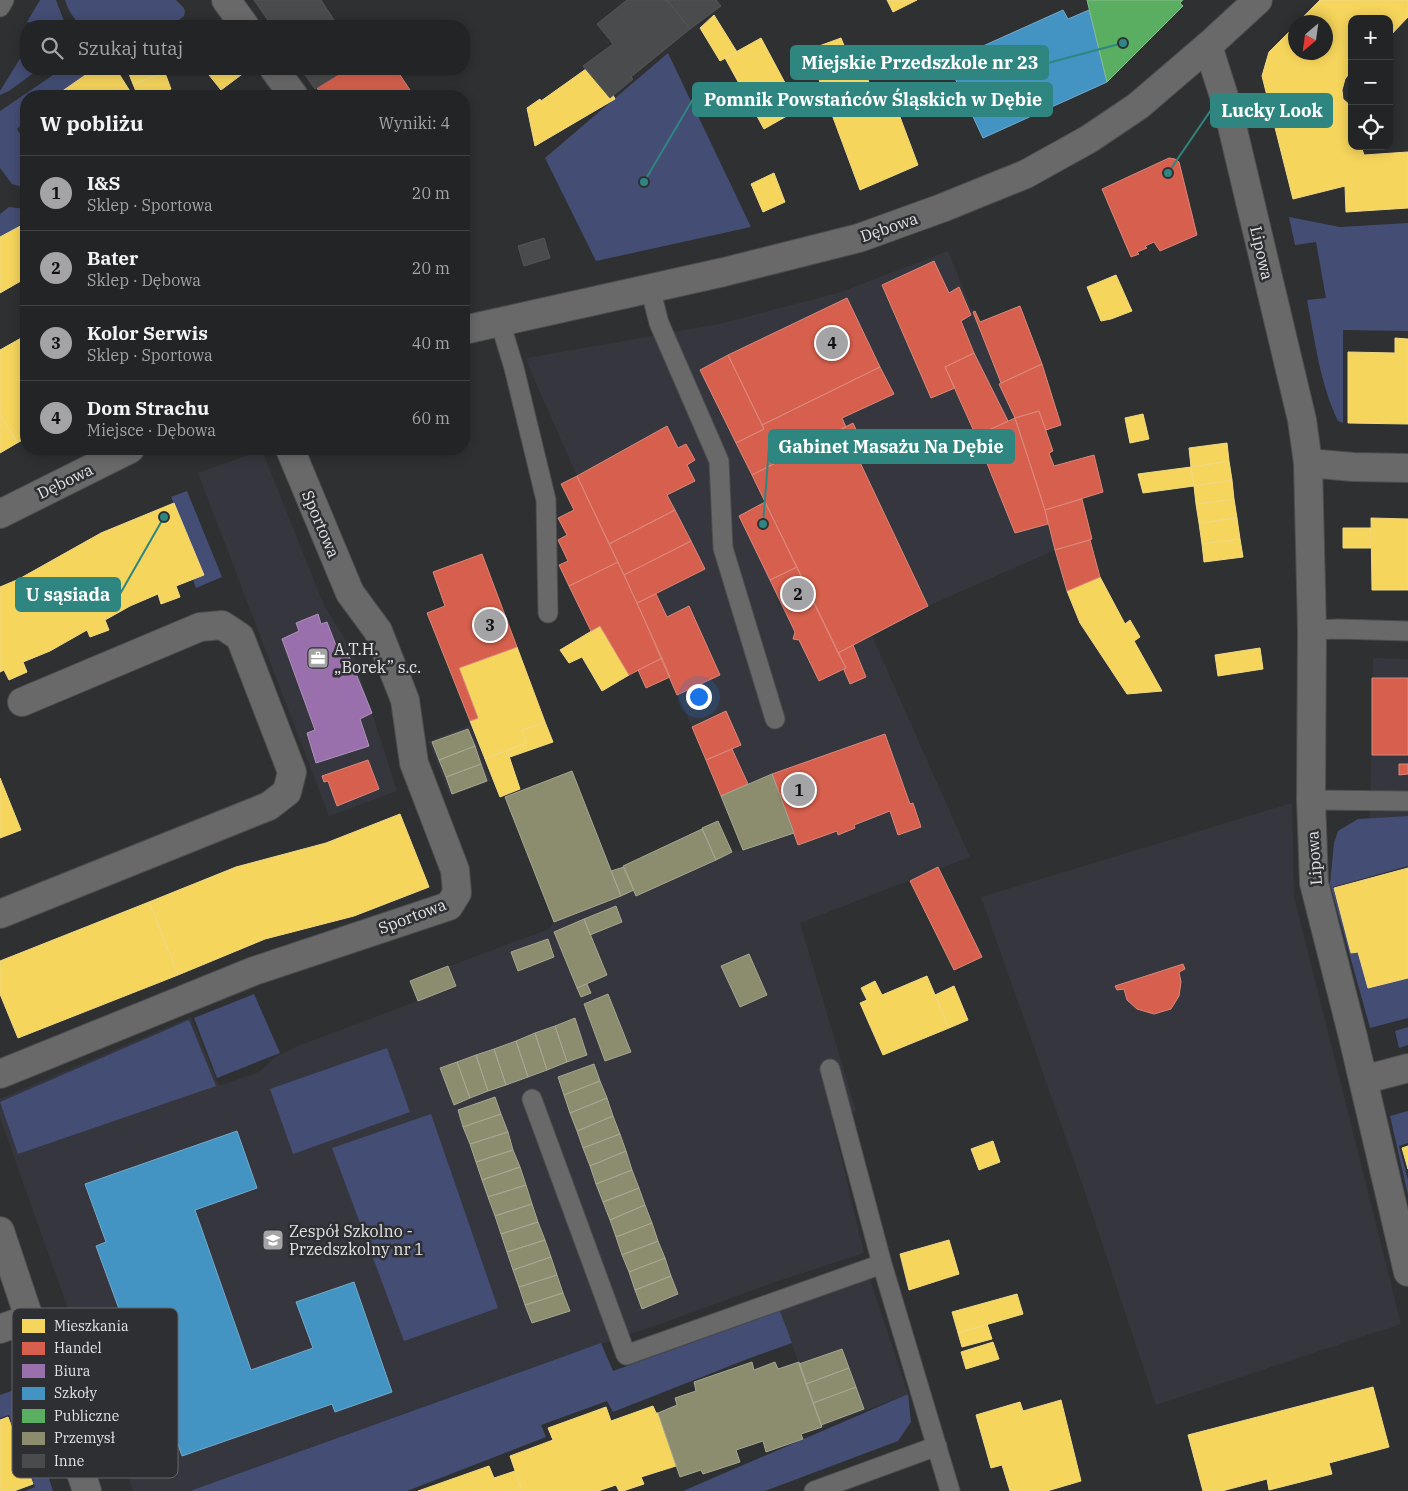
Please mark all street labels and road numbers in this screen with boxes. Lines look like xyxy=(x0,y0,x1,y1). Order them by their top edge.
street label: Dębowa xyxy=(858,208,921,246)
street label: Lipowa xyxy=(1246,224,1278,282)
street label: Dębowa xyxy=(34,459,96,503)
street label: Sportowa xyxy=(298,487,344,561)
street label: Lipowa xyxy=(1302,830,1326,886)
street label: Sportowa xyxy=(375,894,449,938)

